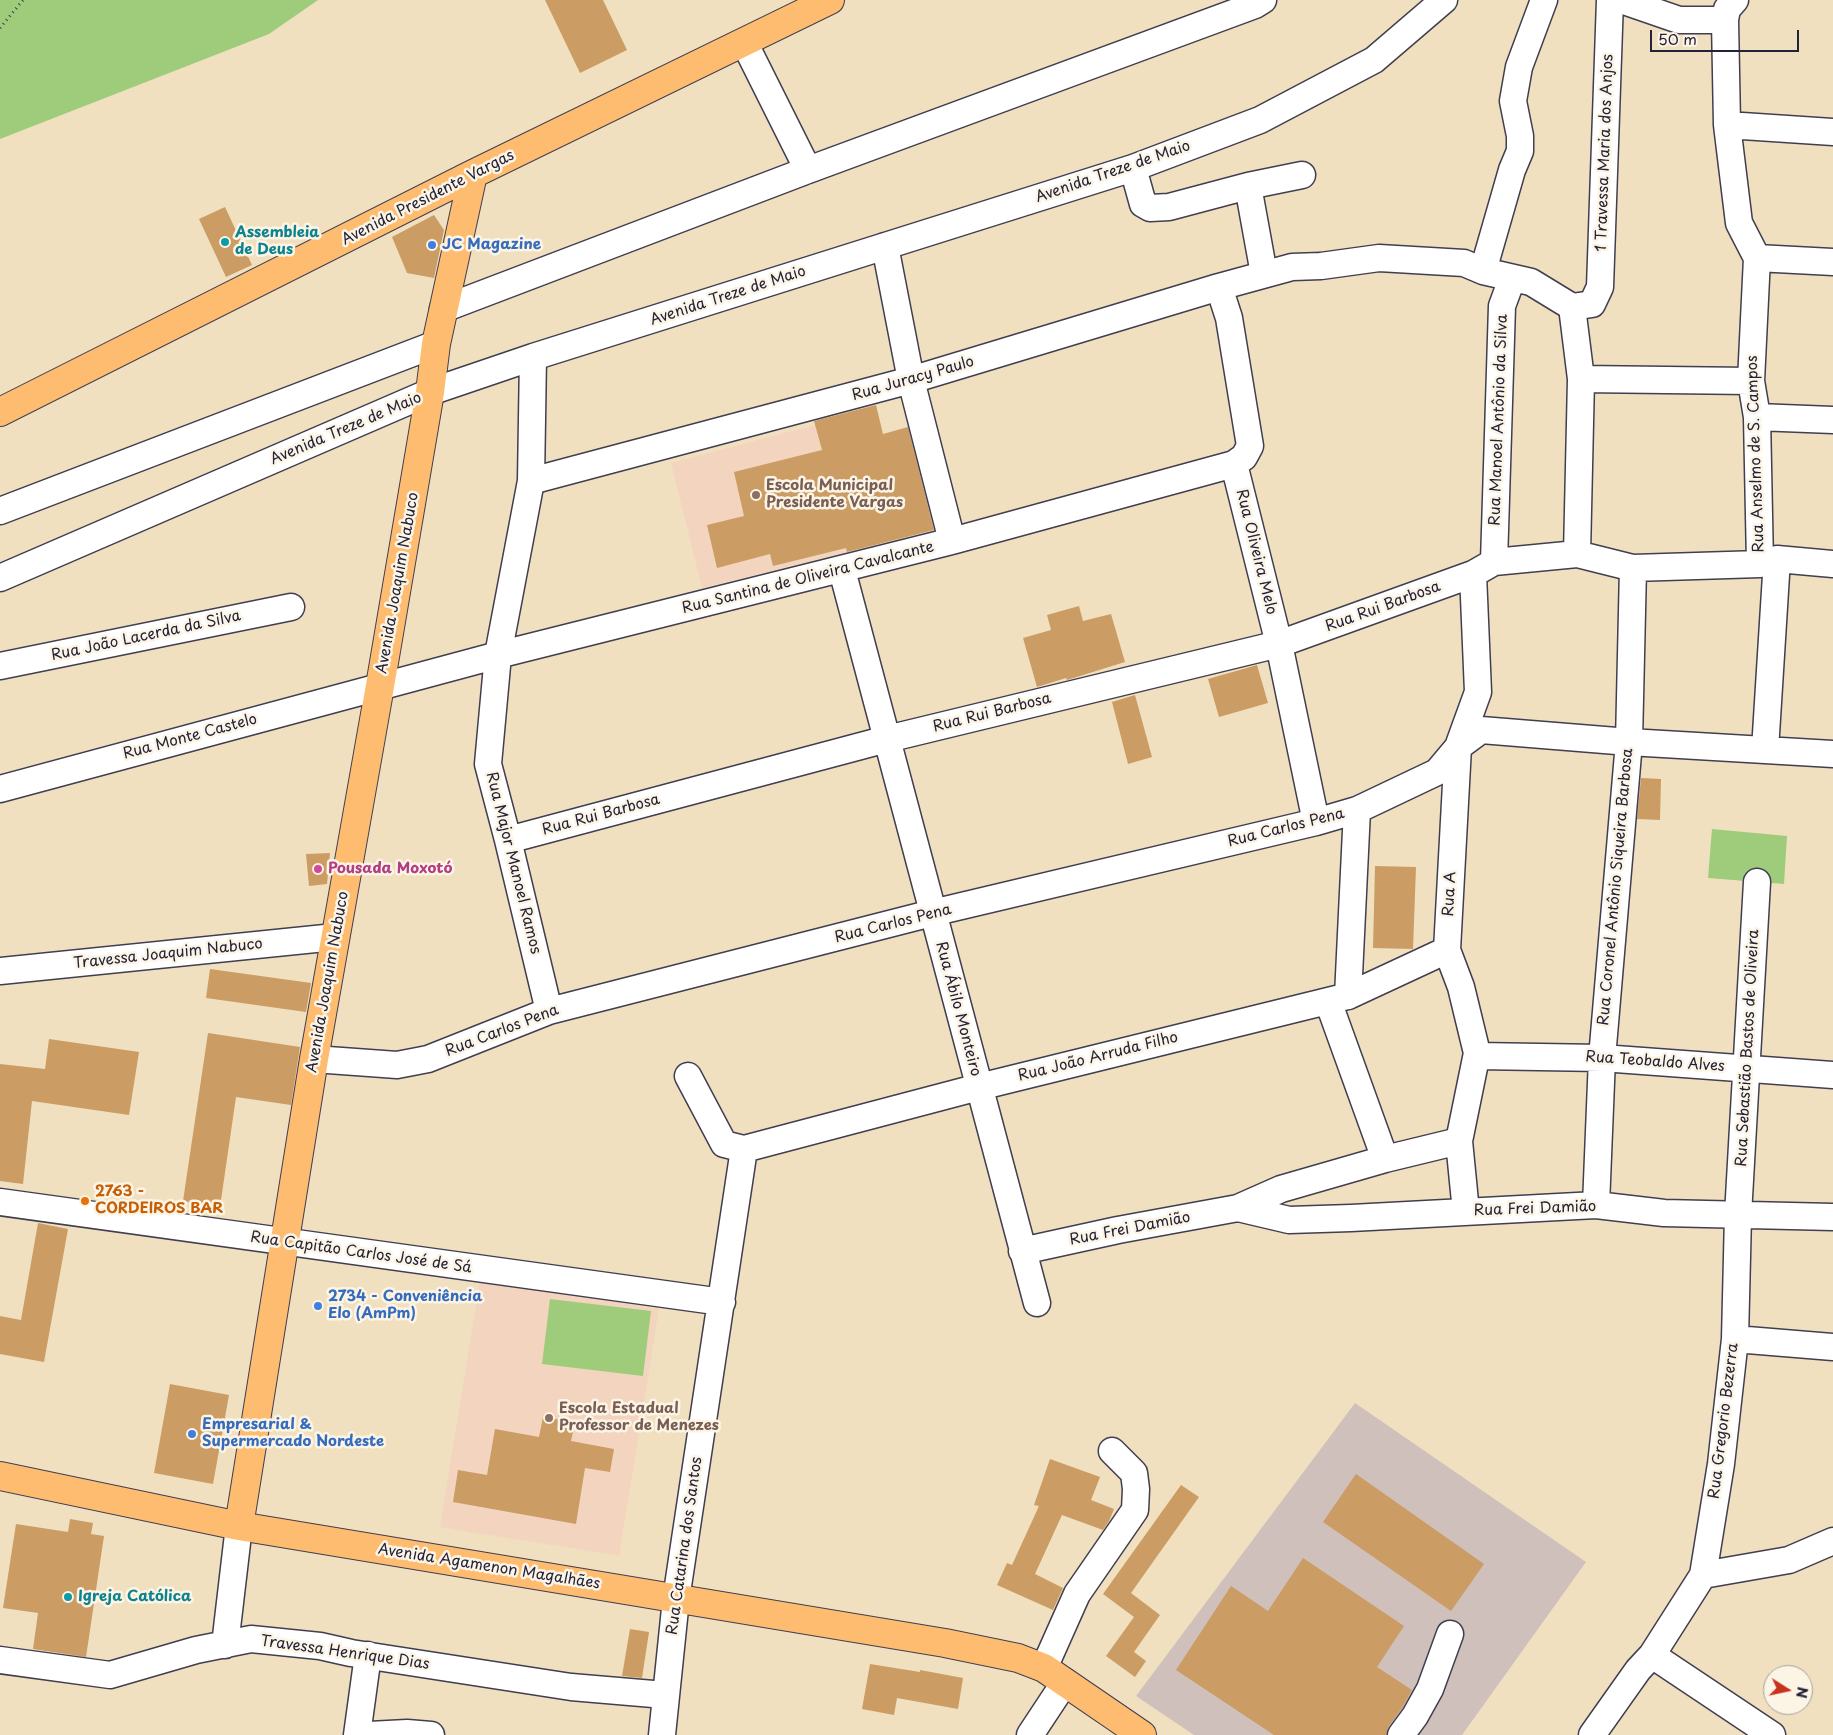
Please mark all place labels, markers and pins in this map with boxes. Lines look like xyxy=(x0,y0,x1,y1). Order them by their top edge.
place label: Assembleia de Deus xyxy=(235,224,320,259)
marker: Assembleia de Deus xyxy=(219,236,231,248)
place label: JC Magazine xyxy=(442,236,541,254)
marker: JC Magazine xyxy=(426,239,438,251)
place label: Escola Municipal Presidente Vargas xyxy=(766,477,903,512)
marker: Escola Municipal Presidente Vargas xyxy=(750,489,762,501)
place label: Pousada Moxotó xyxy=(328,860,452,878)
marker: Pousada Moxotó xyxy=(312,863,324,875)
place label: 2763 - CORDEIROS BAR xyxy=(95,1183,223,1218)
marker: 2763 - CORDEIROS BAR xyxy=(79,1195,91,1207)
place label: 2734 - Conveniência Elo (AmPm) xyxy=(328,1288,482,1323)
marker: 2734 - Conveniência Elo (AmPm) xyxy=(312,1300,324,1312)
place label: Escola Estadual Professor de Menezes xyxy=(559,1400,719,1435)
marker: Escola Estadual Professor de Menezes xyxy=(543,1412,555,1424)
place label: Empresarial & Supermercado Nordeste xyxy=(202,1416,384,1451)
marker: Empresarial & Supermercado Nordeste xyxy=(186,1428,198,1440)
place label: Igreja Católica xyxy=(78,1588,191,1606)
marker: Igreja Católica xyxy=(62,1591,74,1603)

